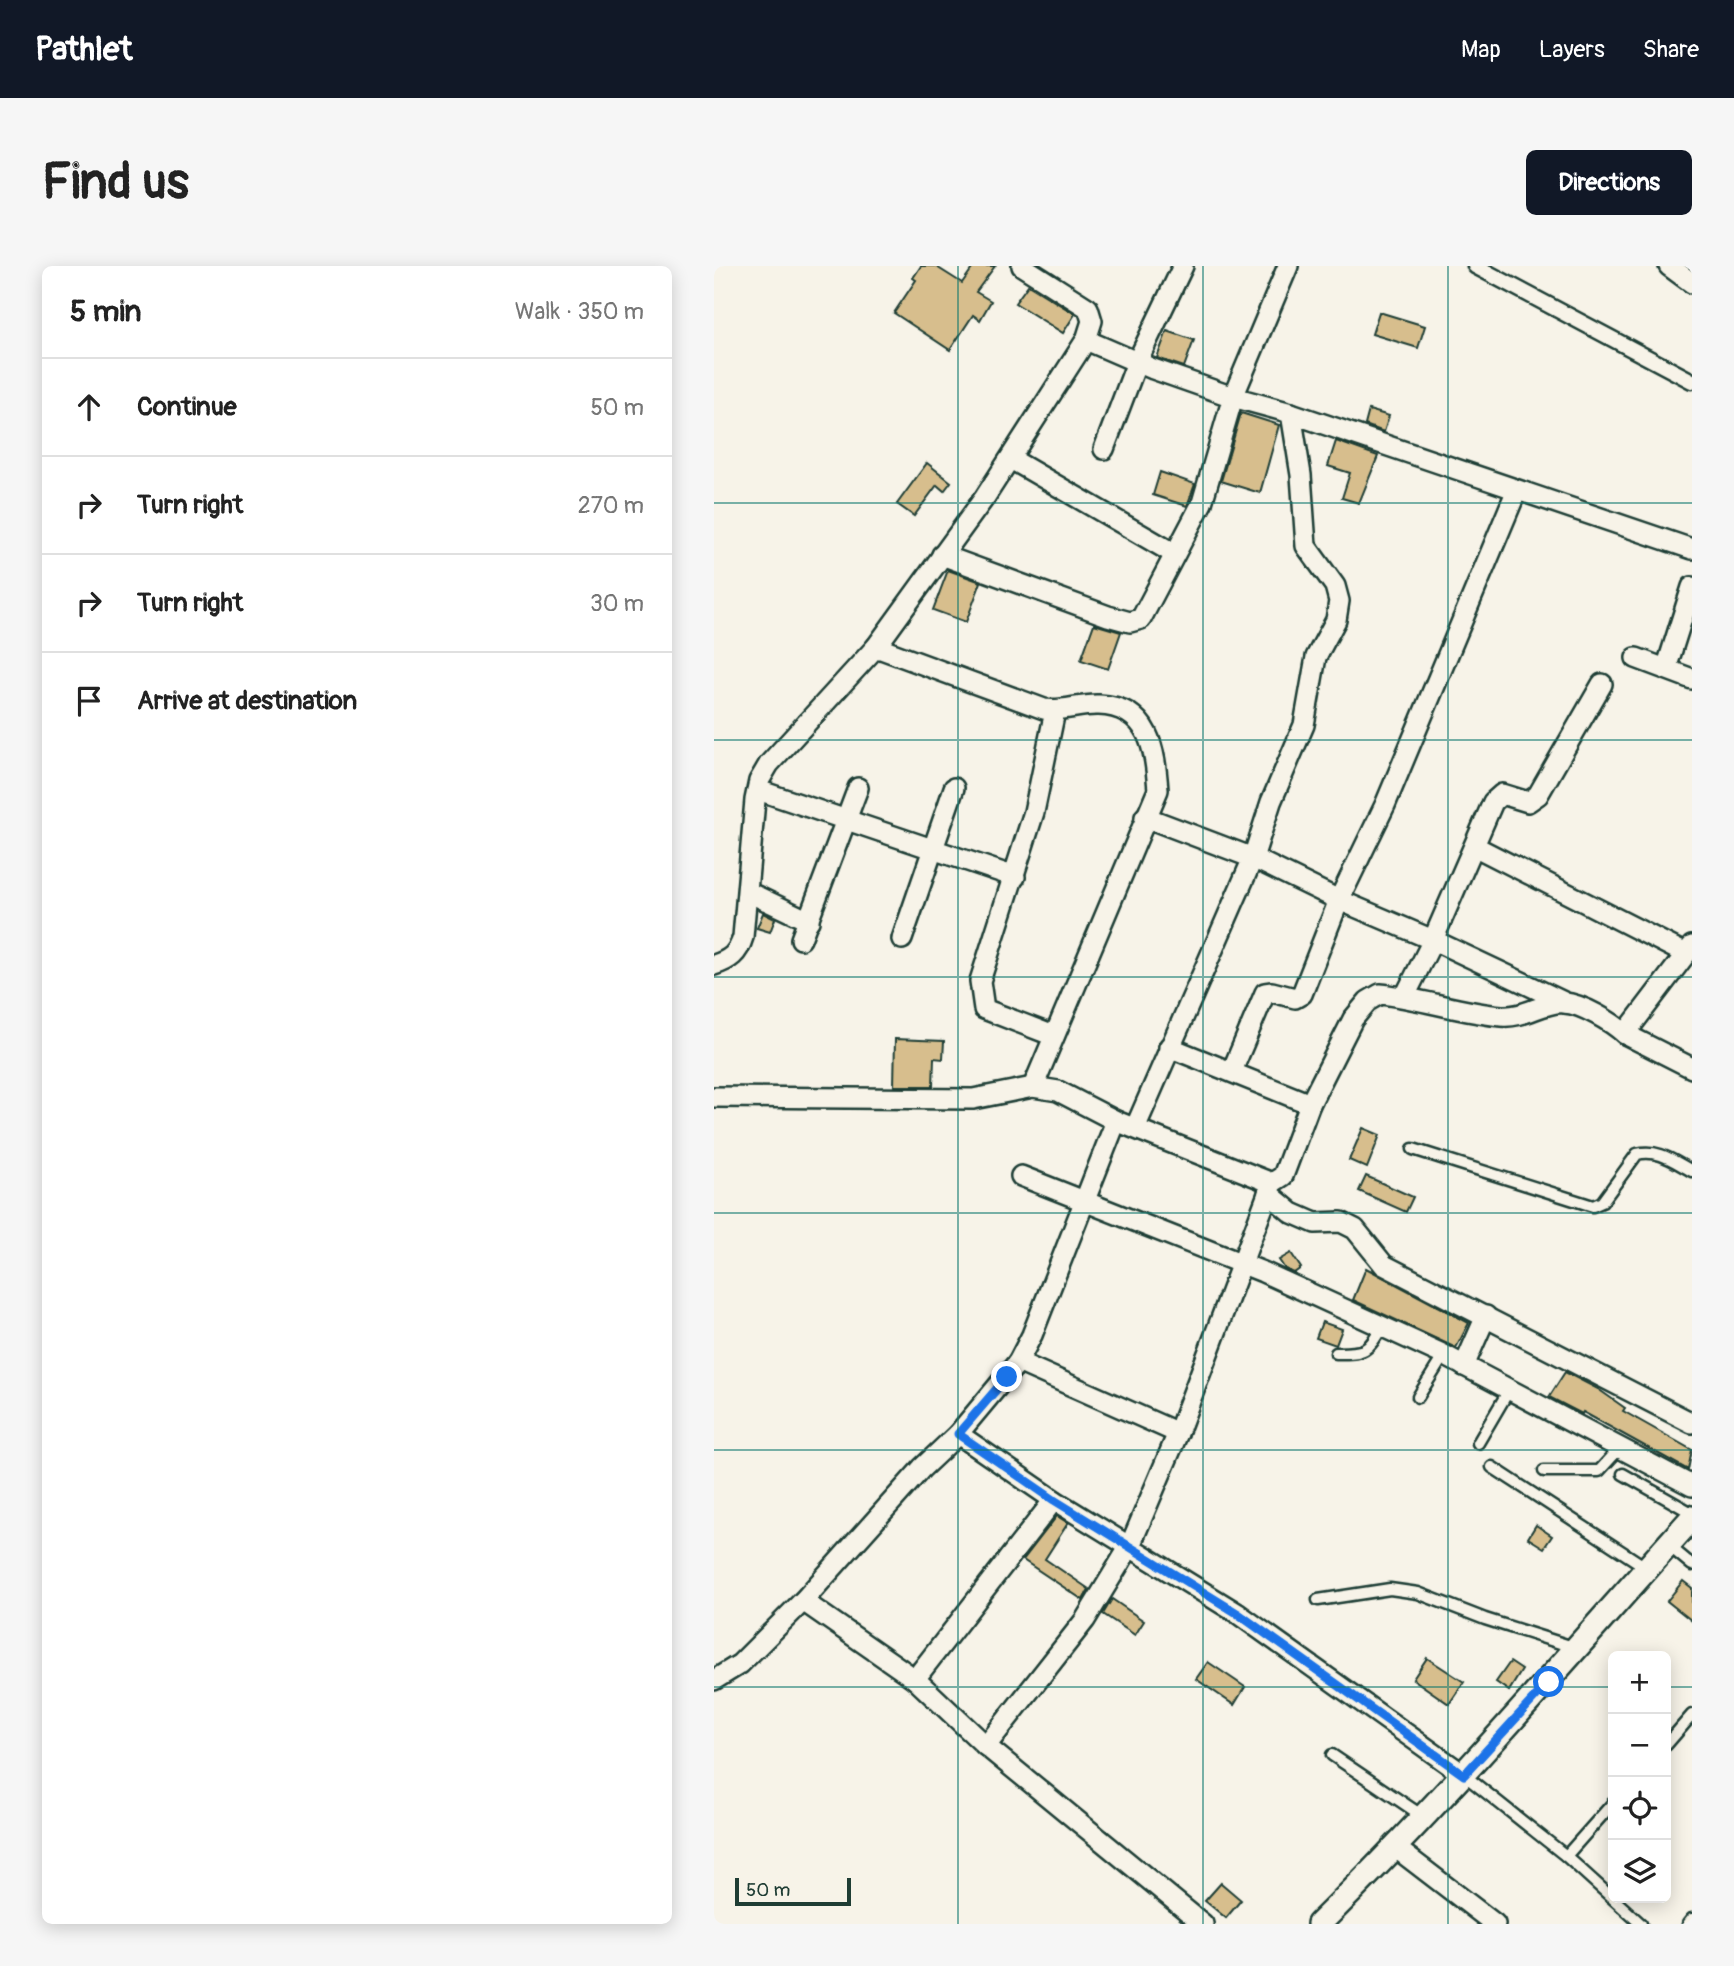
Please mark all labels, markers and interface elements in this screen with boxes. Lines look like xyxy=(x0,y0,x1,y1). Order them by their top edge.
text: Pathlet xyxy=(35,29,132,70)
text: Map xyxy=(1461,35,1501,64)
text: Layers xyxy=(1539,35,1605,64)
text: Share xyxy=(1643,35,1699,64)
button: Directions xyxy=(1526,150,1692,215)
text: Find us xyxy=(42,152,189,213)
text: 5 min xyxy=(70,293,141,330)
text: Walk · 350 m xyxy=(515,297,644,326)
icon: ahead xyxy=(70,388,108,426)
text: Continue xyxy=(137,391,237,423)
text: 50 m xyxy=(590,393,644,422)
icon: right xyxy=(70,486,108,524)
text: Turn right xyxy=(137,489,243,521)
text: 270 m xyxy=(578,491,644,520)
icon: right xyxy=(70,584,108,622)
text: Turn right xyxy=(137,587,243,619)
text: 30 m xyxy=(590,589,644,618)
icon: arrive xyxy=(70,682,108,720)
text: Arrive at destination xyxy=(137,685,357,717)
route end xyxy=(991,1361,1022,1392)
map controls xyxy=(1608,1651,1671,1903)
button: + xyxy=(1608,1651,1671,1714)
route start xyxy=(1533,1666,1564,1697)
button: − xyxy=(1608,1714,1671,1777)
button: locate xyxy=(1608,1777,1671,1840)
button: layers xyxy=(1608,1840,1671,1903)
scale bar xyxy=(735,1875,850,1907)
text: 50 m xyxy=(746,1878,790,1902)

